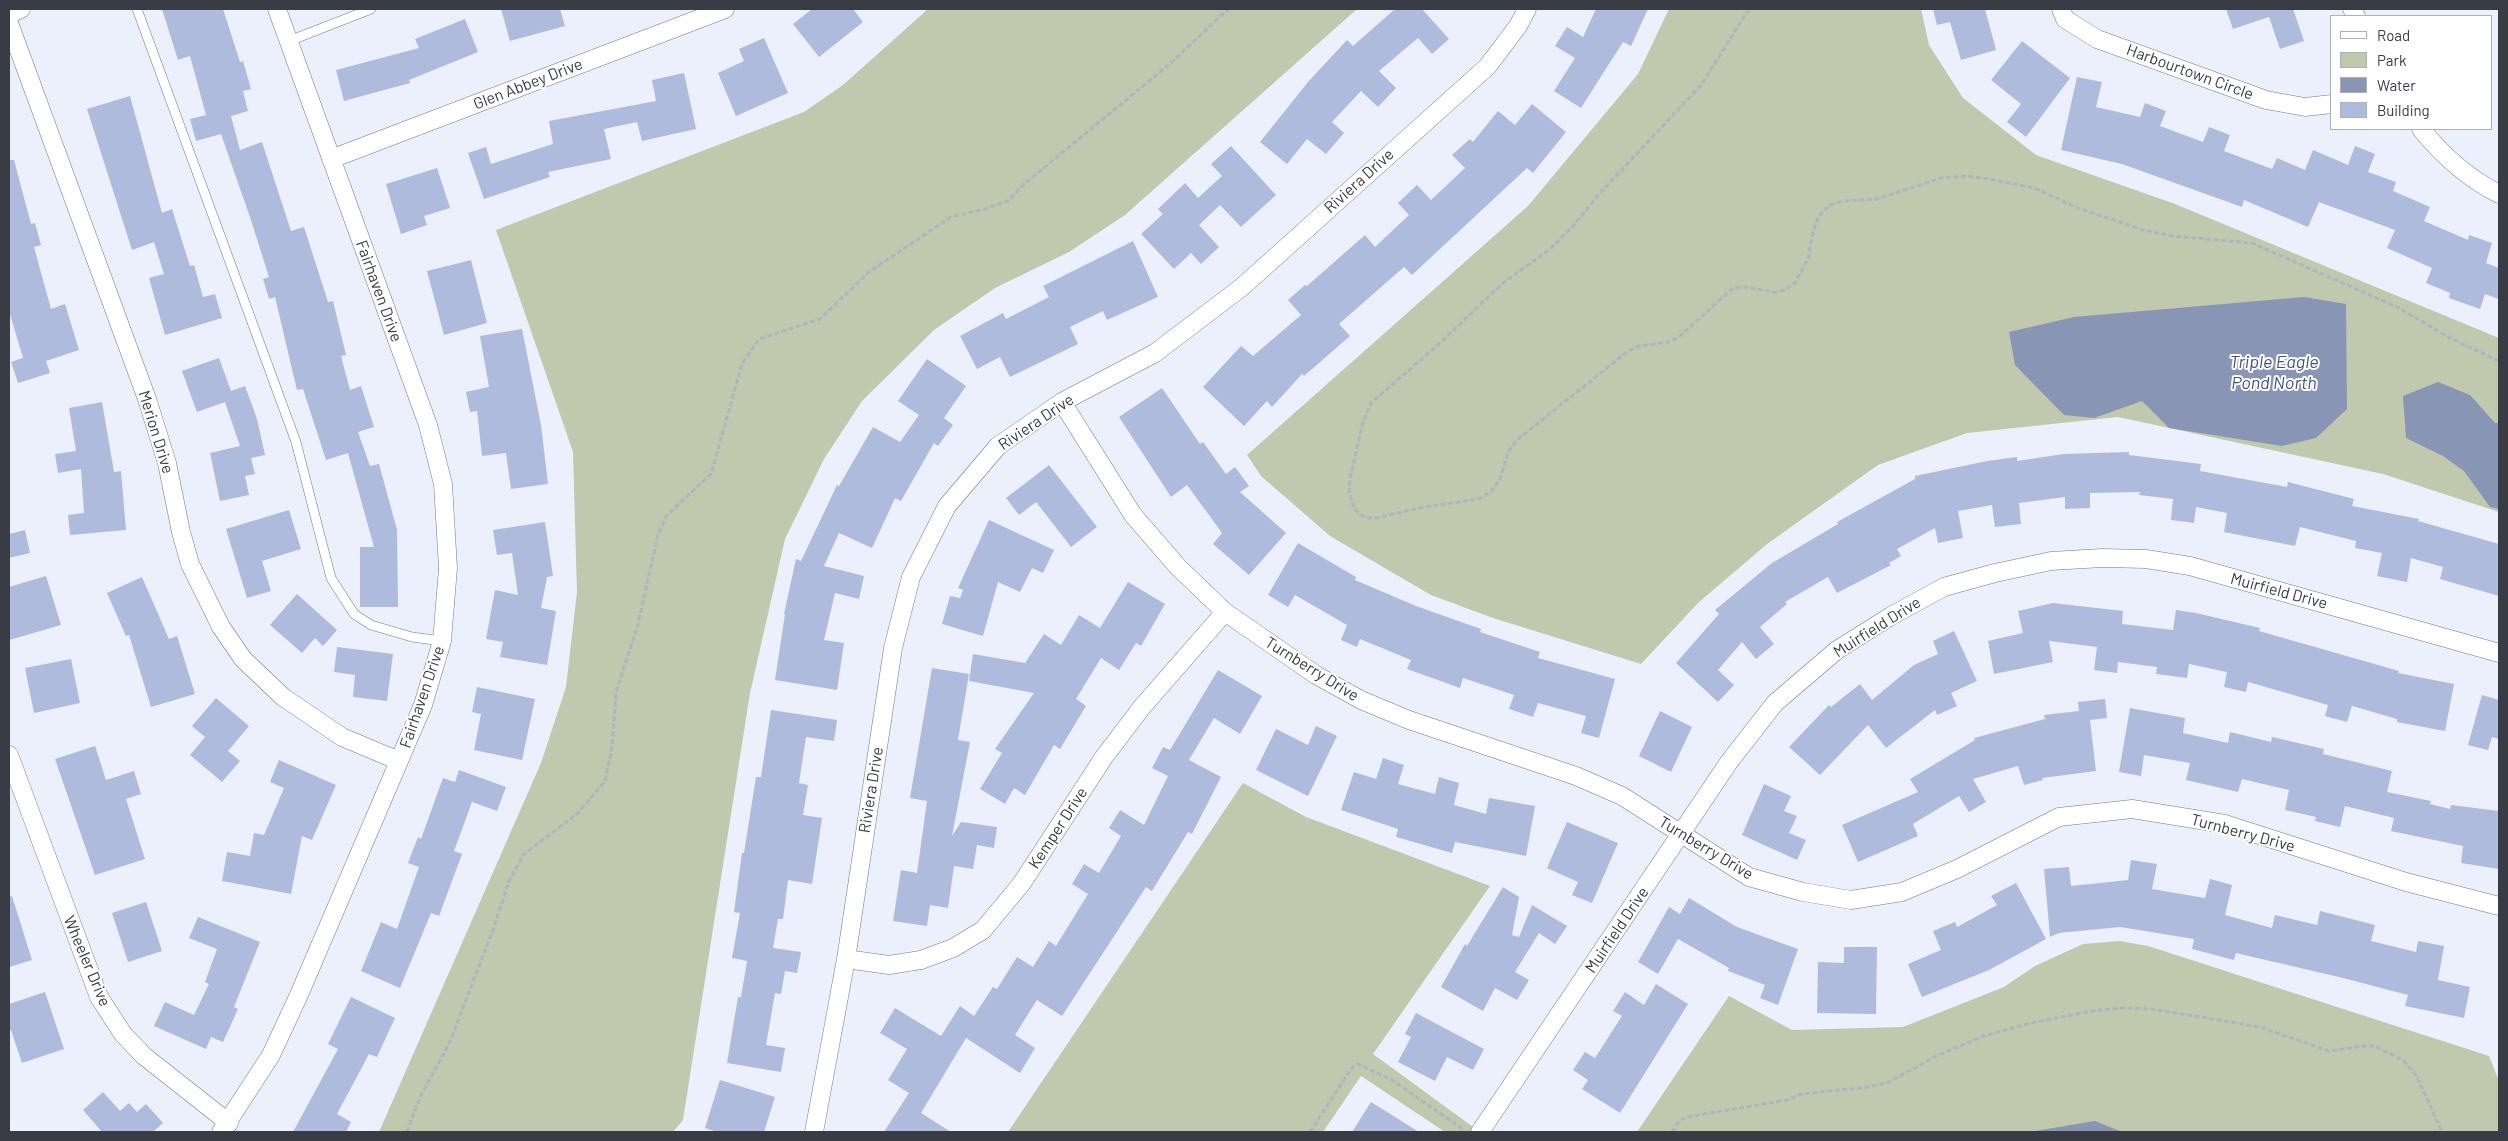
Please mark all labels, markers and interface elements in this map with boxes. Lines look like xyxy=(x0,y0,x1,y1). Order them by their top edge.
legend xyxy=(2330,15,2493,130)
text: Road xyxy=(2377,26,2410,44)
street label: Harbourtown Circle xyxy=(2124,40,2256,104)
text: Park xyxy=(2377,51,2406,69)
street label: Glen Abbey Drive xyxy=(471,54,585,114)
text: Water xyxy=(2377,76,2416,94)
text: Building xyxy=(2377,101,2430,119)
street label: Riviera Drive xyxy=(1320,145,1398,217)
street label: Fairhaven Drive xyxy=(352,238,406,344)
water label: Triple Eagle Pond North xyxy=(2229,351,2319,394)
street label: Merion Drive xyxy=(134,388,178,476)
street label: Riviera Drive xyxy=(995,390,1077,454)
street label: Muirfield Drive xyxy=(2228,569,2330,613)
street label: Muirfield Drive xyxy=(1830,592,1924,662)
street label: Turnberry Drive xyxy=(1262,633,1362,705)
street label: Fairhaven Drive xyxy=(396,643,448,751)
street label: Riviera Drive xyxy=(855,746,887,834)
street label: Kemper Drive xyxy=(1025,784,1091,872)
street label: Turnberry Drive xyxy=(2189,810,2297,856)
street label: Turnberry Drive xyxy=(1655,812,1757,884)
street label: Muirfield Drive xyxy=(1581,883,1653,977)
street label: Wheeler Drive xyxy=(59,913,115,1009)

